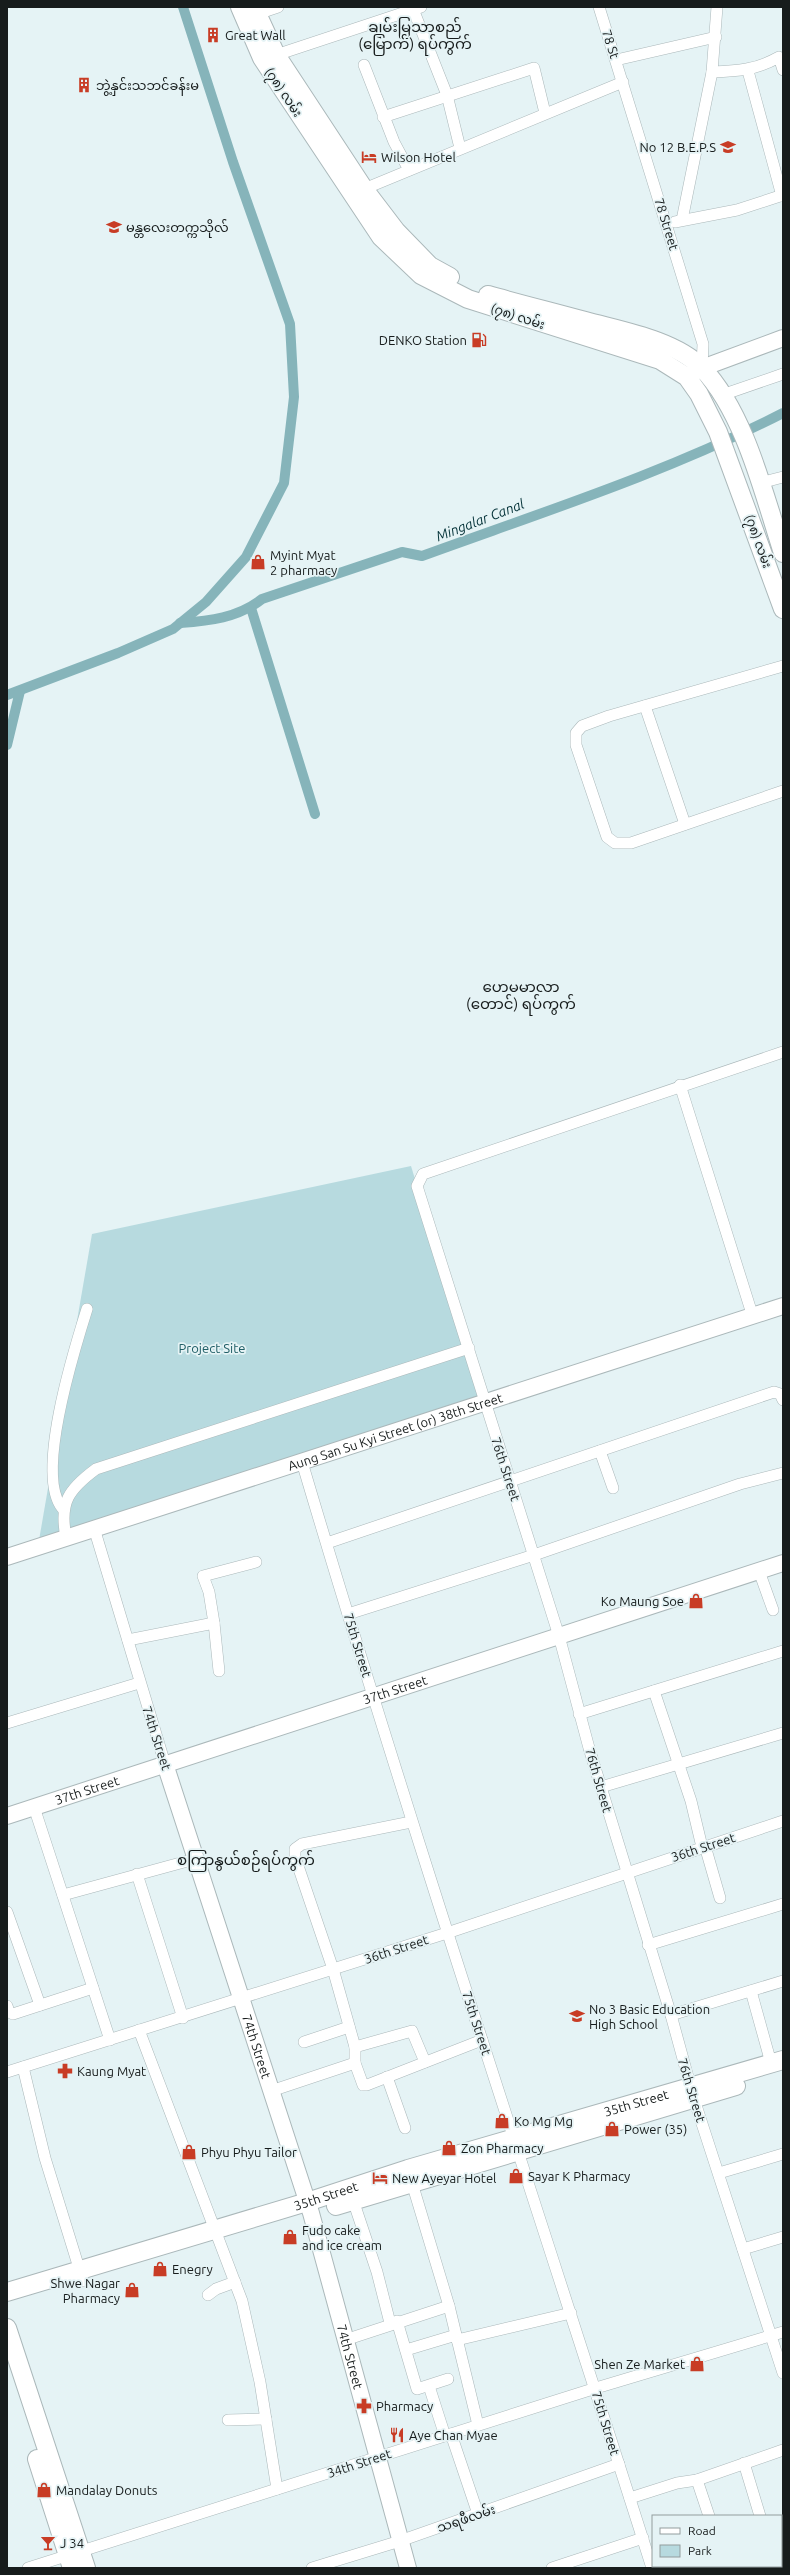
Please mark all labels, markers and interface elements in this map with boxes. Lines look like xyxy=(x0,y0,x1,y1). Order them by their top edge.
district label: ချမ်းမြသာစည် (မြောက်) ရပ်ကွက် xyxy=(358,17,472,56)
building icon: Great Wall xyxy=(204,26,222,44)
place label: Great Wall xyxy=(225,28,286,42)
street label: 78 St xyxy=(600,28,622,60)
street label: (၇၈) လမ်း xyxy=(259,64,306,121)
building icon: ဘွဲ့နှင်းသဘင်ခန်းမ xyxy=(75,76,93,94)
place label: ဘွဲ့နှင်းသဘင်ခန်းမ xyxy=(96,77,199,96)
school or university icon: No 12 B.E.P.S xyxy=(719,138,737,156)
place label: No 12 B.E.P.S xyxy=(640,140,716,154)
hotel icon: Wilson Hotel xyxy=(360,148,378,166)
place label: Wilson Hotel xyxy=(381,150,456,164)
street label: 78 Street xyxy=(652,196,682,252)
school or university icon: မန္တလေးတက္ကသိုလ် xyxy=(105,218,123,236)
place label: မန္တလေးတက္ကသိုလ် xyxy=(126,219,229,238)
street label: (၇၈) လမ်း xyxy=(488,300,547,335)
fuel station icon: DENKO Station xyxy=(470,331,488,349)
place label: DENKO Station xyxy=(379,333,467,347)
water label: Mingalar Canal xyxy=(433,496,527,544)
street label: (၇၈) လမ်း xyxy=(739,512,776,571)
place label: Myint Myat 2 pharmacy xyxy=(270,548,337,577)
shop icon: Myint Myat 2 pharmacy xyxy=(249,553,267,571)
district label: ဟေမမာလာ (တောင်) ရပ်ကွက် xyxy=(466,978,576,1016)
park label: Project Site xyxy=(179,1341,246,1355)
street label: Aung San Su Kyi Street (or) 38th Street xyxy=(286,1390,504,1473)
street label: 76th Street xyxy=(489,1435,523,1503)
shop icon: Ko Maung Soe xyxy=(687,1592,705,1610)
place label: Ko Maung Soe xyxy=(601,1594,684,1608)
street label: 75th Street xyxy=(342,1611,374,1679)
street label: 37th Street xyxy=(361,1673,429,1707)
street label: 74th Street xyxy=(140,1704,174,1772)
street label: 76th Street xyxy=(583,1746,615,1814)
street label: 37th Street xyxy=(53,1773,121,1807)
street label: 36th Street xyxy=(669,1830,737,1864)
district label: စကြာနွယ်စဉ်ရပ်ကွက် xyxy=(177,1850,315,1872)
street label: 36th Street xyxy=(362,1932,430,1966)
street label: 75th Street xyxy=(460,1989,494,2057)
place label: No 3 Basic Education High School xyxy=(589,2002,710,2031)
school or university icon: No 3 Basic Education High School xyxy=(568,2007,586,2025)
street label: 74th Street xyxy=(240,2013,274,2080)
street label: 76th Street xyxy=(676,2056,708,2124)
pharmacy icon: Kaung Myat xyxy=(56,2062,74,2080)
place label: Kaung Myat xyxy=(77,2064,146,2078)
street label: 35th Street xyxy=(602,2087,670,2119)
shop icon: Ko Mg Mg xyxy=(493,2112,511,2130)
place label: Ko Mg Mg xyxy=(514,2114,573,2128)
shop icon: Power (35) xyxy=(603,2120,621,2138)
place label: Power (35) xyxy=(624,2122,687,2137)
shop icon: Zon Pharmacy xyxy=(440,2139,458,2157)
place label: Zon Pharmacy xyxy=(461,2141,543,2155)
shop icon: Phyu Phyu Tailor xyxy=(180,2143,198,2161)
place label: Phyu Phyu Tailor xyxy=(201,2145,297,2159)
shop icon: Sayar K Pharmacy xyxy=(507,2167,525,2185)
hotel icon: New Ayeyar Hotel xyxy=(371,2169,389,2187)
place label: Sayar K Pharmacy xyxy=(528,2169,630,2183)
place label: New Ayeyar Hotel xyxy=(392,2171,497,2185)
street label: 35th Street xyxy=(292,2179,360,2213)
place label: Fudo cake and ice cream xyxy=(302,2223,382,2252)
shop icon: Fudo cake and ice cream xyxy=(281,2228,299,2246)
shop icon: Enegry xyxy=(151,2260,169,2278)
place label: Enegry xyxy=(172,2262,213,2276)
place label: Shwe Nagar Pharmacy xyxy=(51,2276,120,2305)
shop icon: Shwe Nagar Pharmacy xyxy=(123,2281,141,2299)
street label: 74th Street xyxy=(335,2323,366,2391)
shop icon: Shen Ze Market xyxy=(688,2355,706,2373)
place label: Shen Ze Market xyxy=(594,2357,685,2371)
street label: 75th Street xyxy=(590,2389,622,2457)
pharmacy icon: Pharmacy xyxy=(355,2397,373,2415)
place label: Pharmacy xyxy=(376,2399,433,2413)
restaurant icon: Aye Chan Myae xyxy=(388,2426,406,2444)
place label: Aye Chan Myae xyxy=(409,2428,498,2442)
street label: 34th Street xyxy=(325,2446,393,2480)
shop icon: Mandalay Donuts xyxy=(35,2481,53,2499)
place label: Mandalay Donuts xyxy=(56,2483,158,2497)
street label: သရဖီလမ်း xyxy=(435,2501,498,2538)
legend xyxy=(652,2515,782,2567)
text: Road xyxy=(688,2524,716,2537)
bar icon: J 34 xyxy=(39,2534,57,2552)
place label: J 34 xyxy=(60,2536,84,2550)
text: Park xyxy=(688,2544,712,2557)

